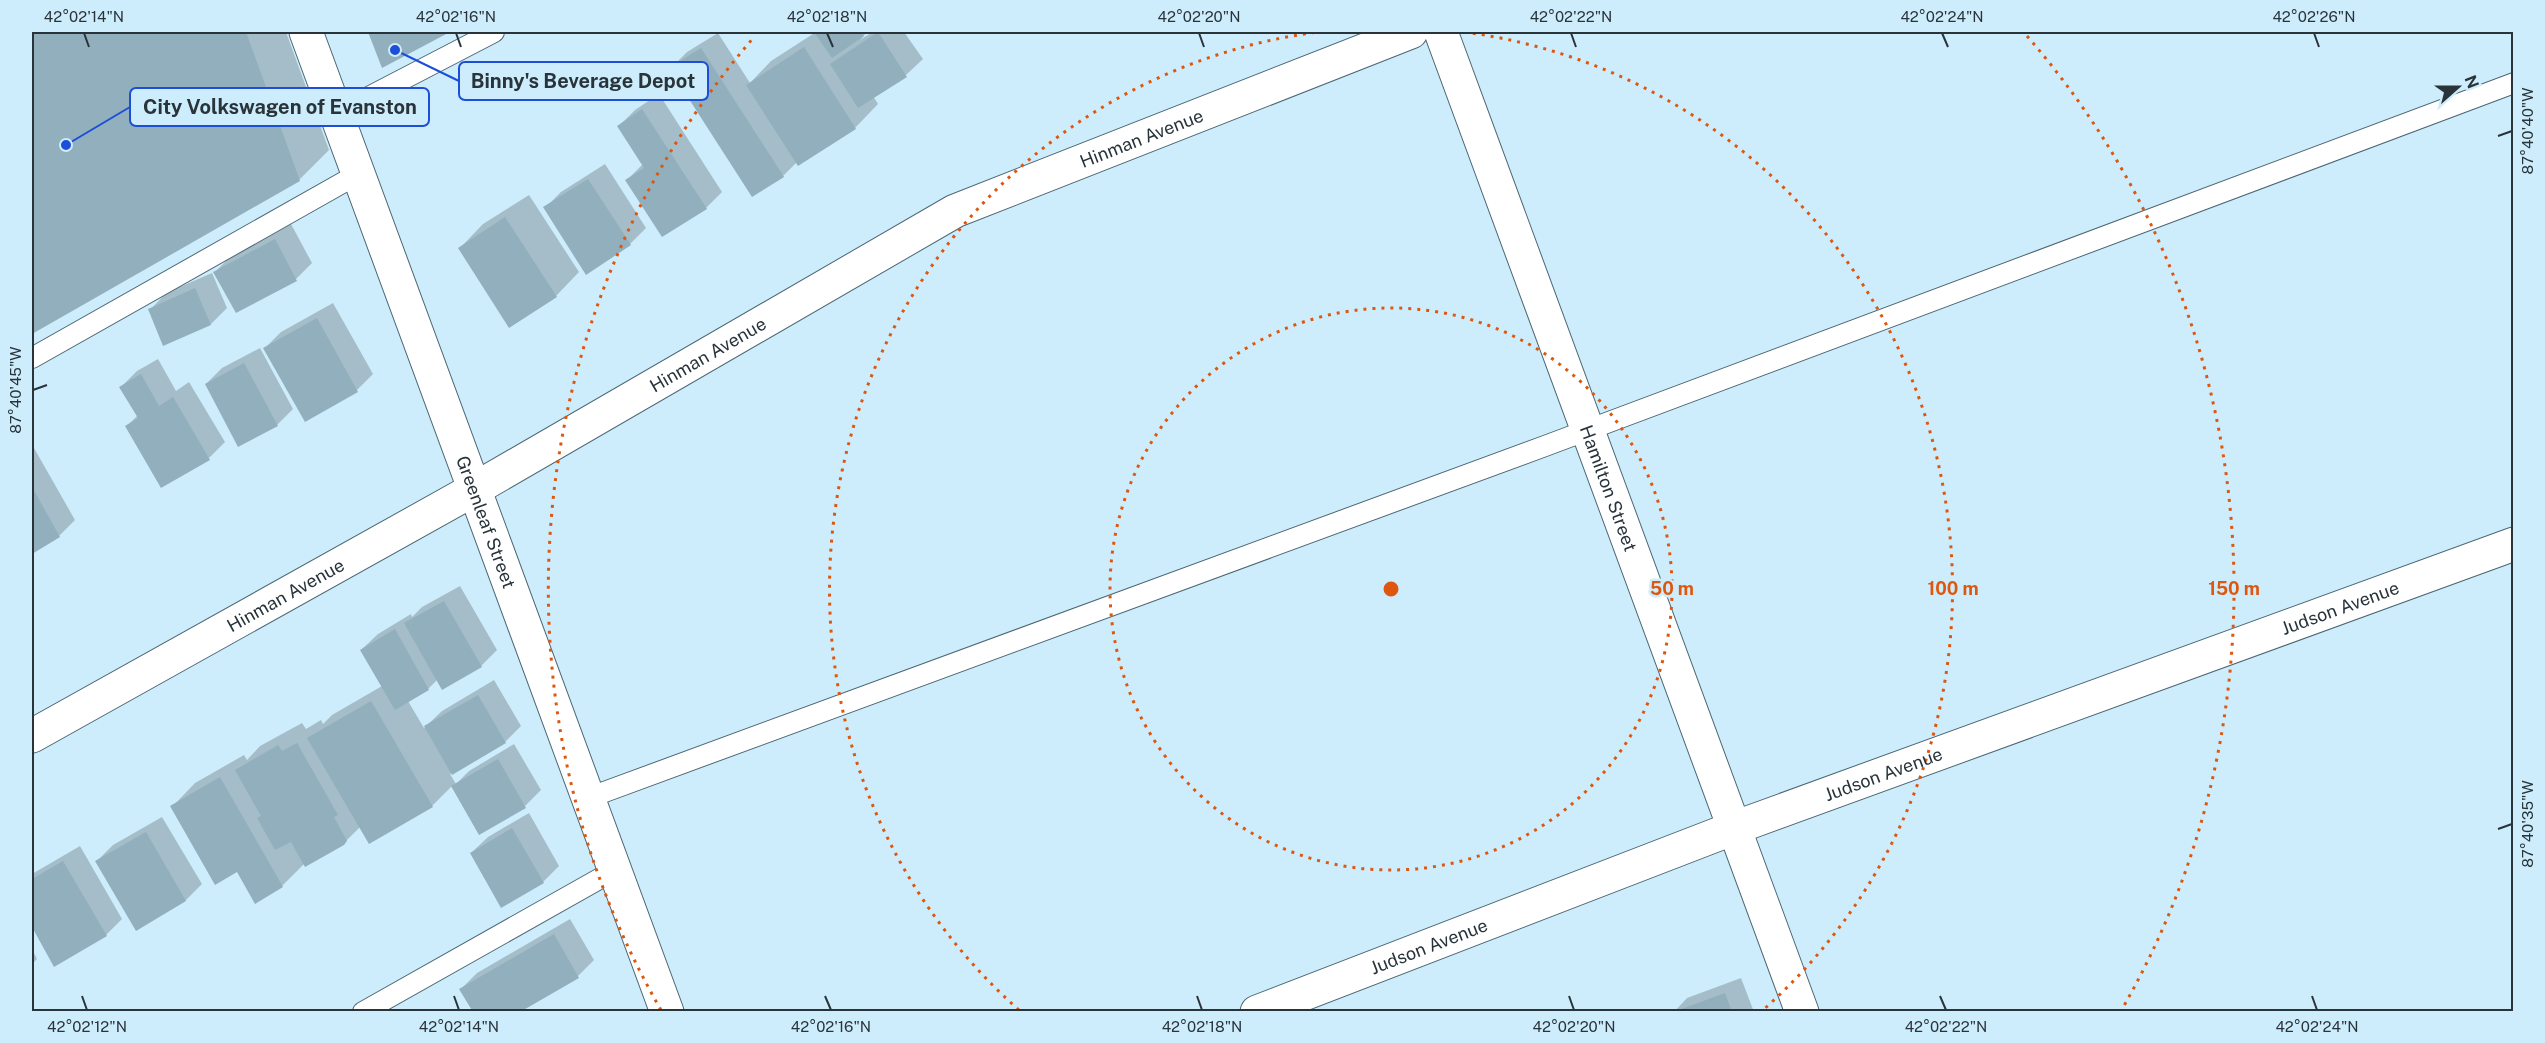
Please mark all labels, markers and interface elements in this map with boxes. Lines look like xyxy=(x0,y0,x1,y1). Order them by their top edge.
text: 42°02'14"N xyxy=(44,8,124,25)
text: 42°02'16"N xyxy=(416,8,496,25)
text: 42°02'18"N xyxy=(787,8,867,25)
text: 42°02'20"N xyxy=(1158,8,1240,25)
text: 42°02'22"N xyxy=(1530,8,1612,25)
text: 42°02'24"N xyxy=(1900,8,1984,25)
text: 42°02'26"N xyxy=(2272,8,2356,25)
north arrow xyxy=(2428,57,2488,117)
callout: Binny's Beverage Depot xyxy=(459,62,708,100)
text: Binny's Beverage Depot xyxy=(471,69,695,93)
text: N xyxy=(2460,73,2483,91)
text: 87°40'40"W xyxy=(2519,87,2536,175)
callout: City Volkswagen of Evanston xyxy=(130,88,429,126)
text: City Volkswagen of Evanston xyxy=(143,95,417,119)
street label: Hinman Avenue xyxy=(1077,104,1206,172)
street label: Hinman Avenue xyxy=(646,312,769,396)
text: 87°40'45"W xyxy=(7,346,24,434)
street label: Hamilton Street xyxy=(1576,422,1642,554)
street label: Greenleaf Street xyxy=(452,453,520,591)
street label: Hinman Avenue xyxy=(223,554,348,636)
street label: Judson Avenue xyxy=(2278,576,2402,639)
text: 50 m xyxy=(1650,578,1694,599)
text: 100 m xyxy=(1927,578,1979,599)
text: 150 m xyxy=(2208,578,2260,599)
centre of rings xyxy=(1381,579,1401,599)
street label: Judson Avenue xyxy=(1821,743,1945,805)
text: 87°40'35"W xyxy=(2519,780,2536,868)
street label: Judson Avenue xyxy=(1367,914,1490,978)
text: 42°02'12"N xyxy=(47,1018,127,1035)
text: 42°02'14"N xyxy=(419,1018,499,1035)
text: 42°02'16"N xyxy=(791,1018,871,1035)
text: 42°02'18"N xyxy=(1162,1018,1242,1035)
text: 42°02'20"N xyxy=(1533,1018,1615,1035)
text: 42°02'22"N xyxy=(1905,1018,1987,1035)
text: 42°02'24"N xyxy=(2275,1018,2359,1035)

